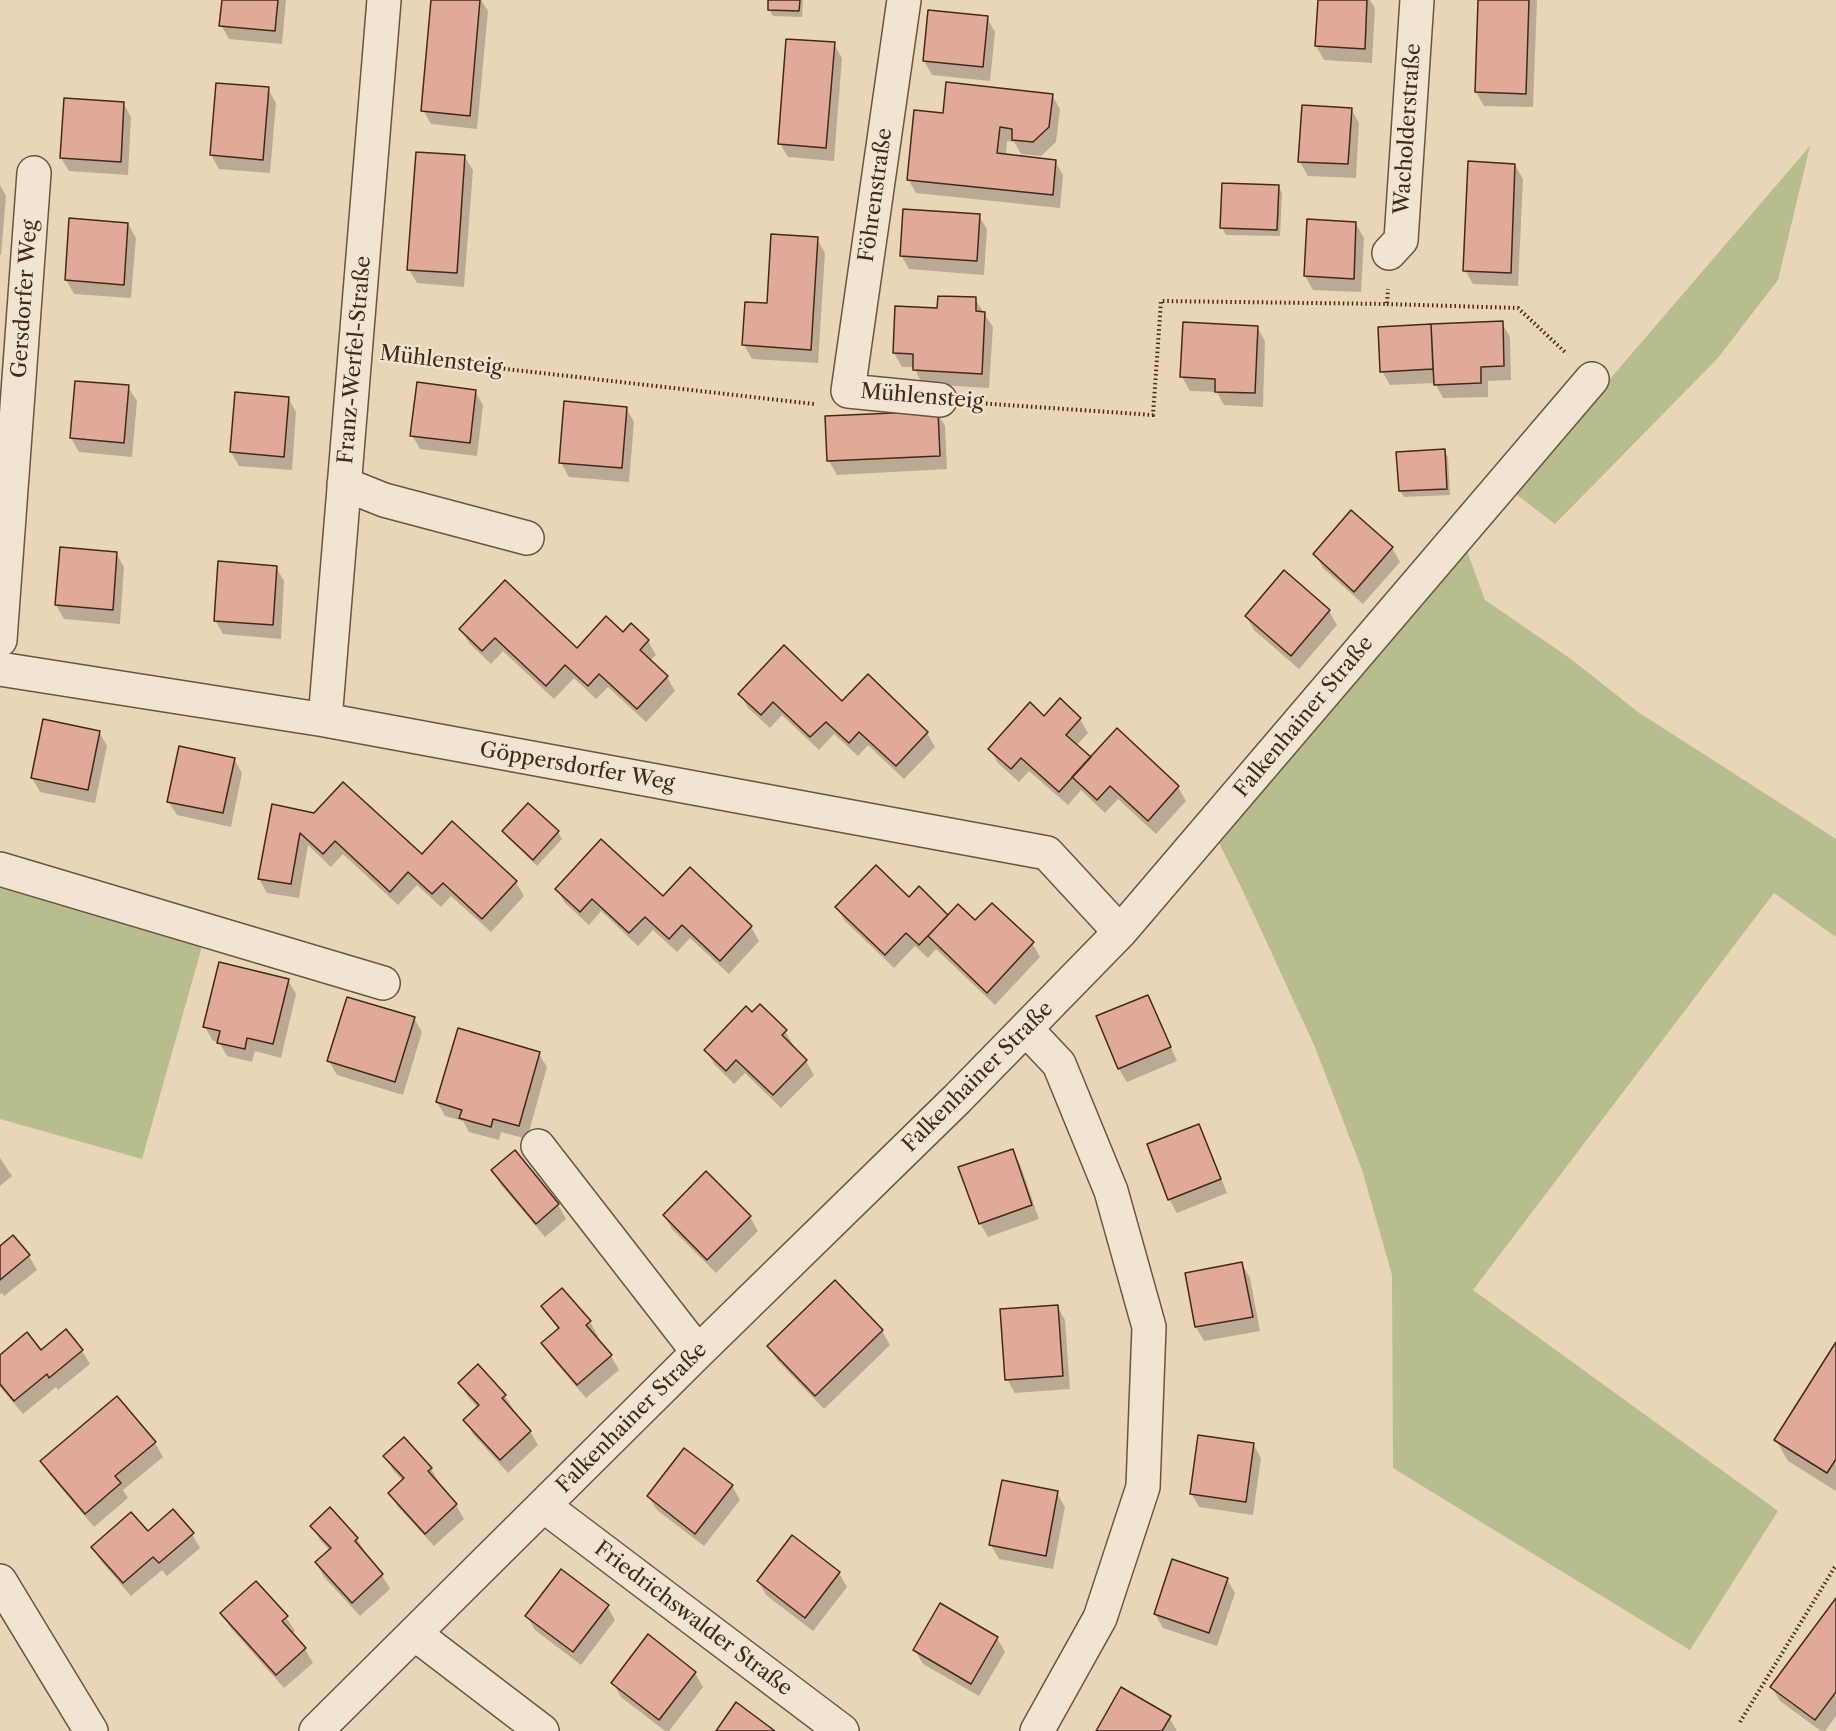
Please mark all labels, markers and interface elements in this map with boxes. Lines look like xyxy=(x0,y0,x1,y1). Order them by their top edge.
street label: Wacholderstraße xyxy=(1389,43,1427,215)
street label: Föhrenstraße xyxy=(854,126,898,264)
street label: Gersdorfer Weg xyxy=(7,219,43,379)
street label: Franz-Werfel-Straße xyxy=(333,255,377,465)
street label: Mühlensteig xyxy=(378,341,504,381)
street label: Mühlensteig xyxy=(859,379,985,415)
street label: Falkenhainer Straße xyxy=(1229,631,1379,803)
street label: Göppersdorfer Weg xyxy=(478,737,676,797)
street label: Falkenhainer Straße xyxy=(897,996,1059,1158)
street label: Falkenhainer Straße xyxy=(551,1337,713,1499)
street label: Friedrichswalder Straße xyxy=(589,1536,797,1702)

